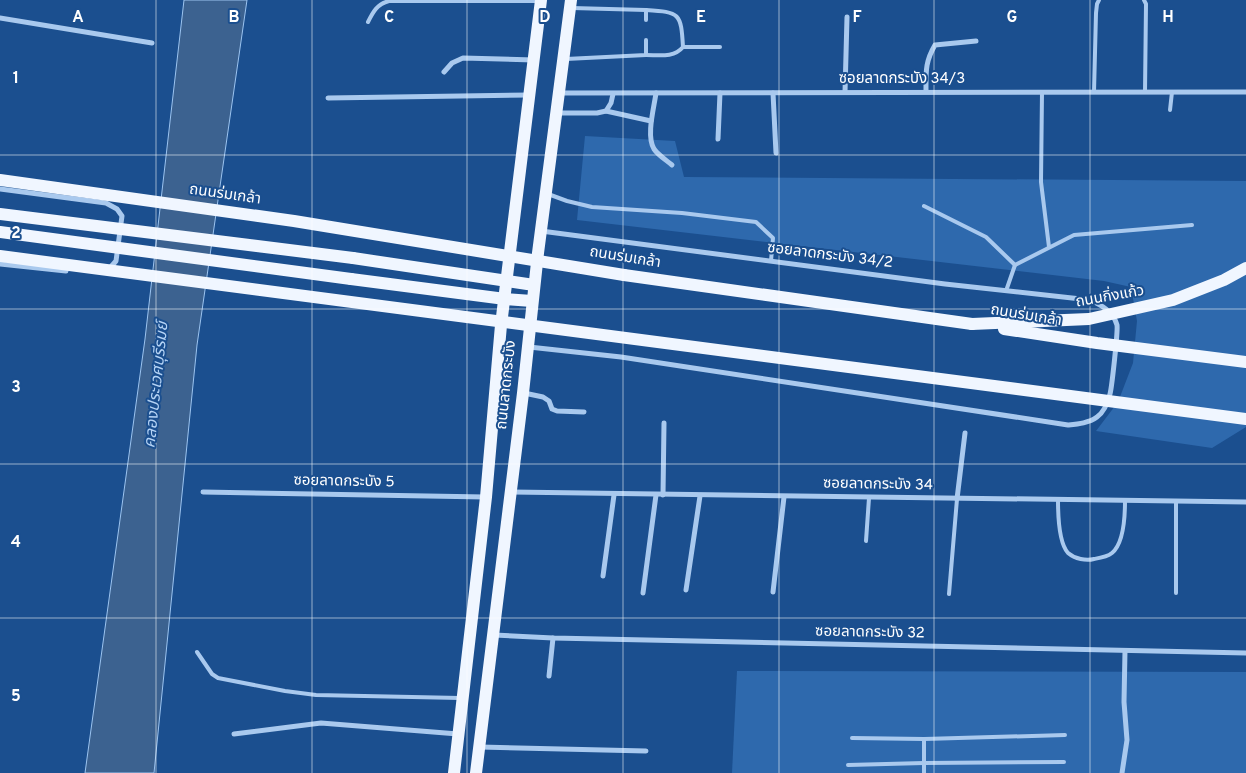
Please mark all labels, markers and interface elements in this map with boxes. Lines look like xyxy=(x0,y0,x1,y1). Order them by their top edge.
text: A xyxy=(72,8,84,28)
text: B xyxy=(228,8,240,28)
text: C xyxy=(384,8,394,28)
text: D xyxy=(539,8,551,28)
text: E xyxy=(696,8,706,28)
text: F xyxy=(852,8,862,28)
text: G xyxy=(1007,8,1017,28)
text: H xyxy=(1162,8,1174,28)
text: 1 xyxy=(13,69,19,89)
street label: ซอยลาดกระบัง 34/3 xyxy=(839,70,965,89)
street label: ถนนร่มเกล้า xyxy=(188,180,262,209)
text: 2 xyxy=(11,224,21,244)
street label: ซอยลาดกระบัง 34/2 xyxy=(766,239,894,273)
street label: ถนนร่มเกล้า xyxy=(588,242,662,273)
street label: ถนนกิ่งแก้ว xyxy=(1074,280,1146,312)
street label: ถนนร่มเกล้า xyxy=(989,300,1063,331)
water label: คลองประเวศบุรีรมย์ xyxy=(140,318,174,449)
street label: ถนนลาดกระบัง xyxy=(493,339,521,431)
text: 3 xyxy=(11,378,21,398)
street label: ซอยลาดกระบัง 5 xyxy=(293,472,395,492)
street label: ซอยลาดกระบัง 34 xyxy=(823,475,933,495)
text: 4 xyxy=(11,533,21,553)
street label: ซอยลาดกระบัง 32 xyxy=(815,623,925,643)
text: 5 xyxy=(11,687,21,707)

